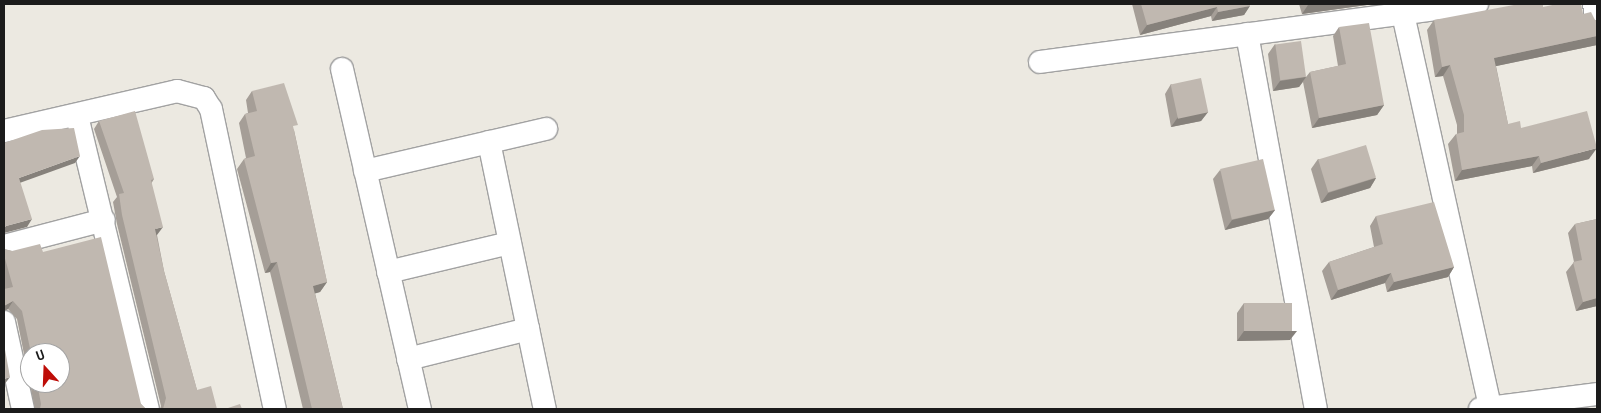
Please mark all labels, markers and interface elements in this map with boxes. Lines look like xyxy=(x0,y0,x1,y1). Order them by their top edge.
north arrow xyxy=(20,343,70,393)
text: U xyxy=(33,345,47,365)

